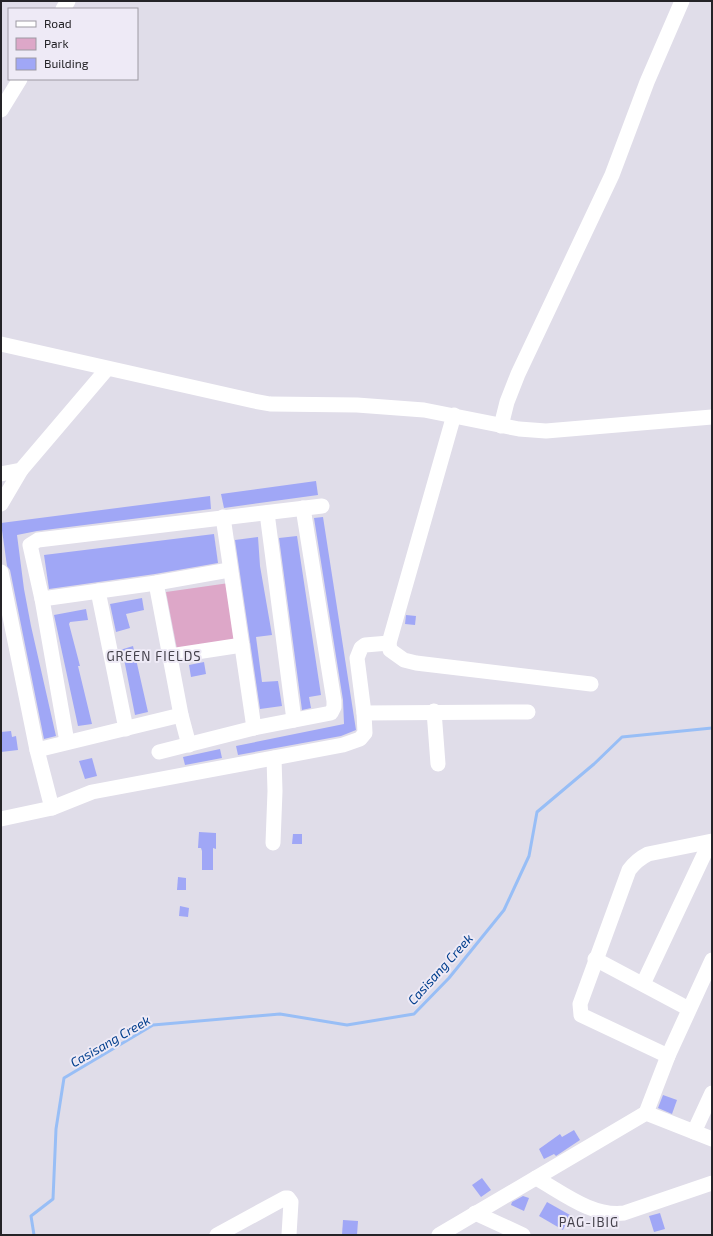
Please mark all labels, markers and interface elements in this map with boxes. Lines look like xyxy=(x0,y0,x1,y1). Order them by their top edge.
legend xyxy=(8,8,138,80)
text: Road xyxy=(44,16,72,30)
text: Park xyxy=(44,36,69,50)
text: Building xyxy=(44,56,89,70)
district label: GREEN FIELDS xyxy=(106,648,202,664)
water label: Casisang Creek xyxy=(404,930,476,1008)
water label: Casisang Creek xyxy=(67,1012,153,1070)
district label: PAG-IBIG xyxy=(559,1214,619,1230)

